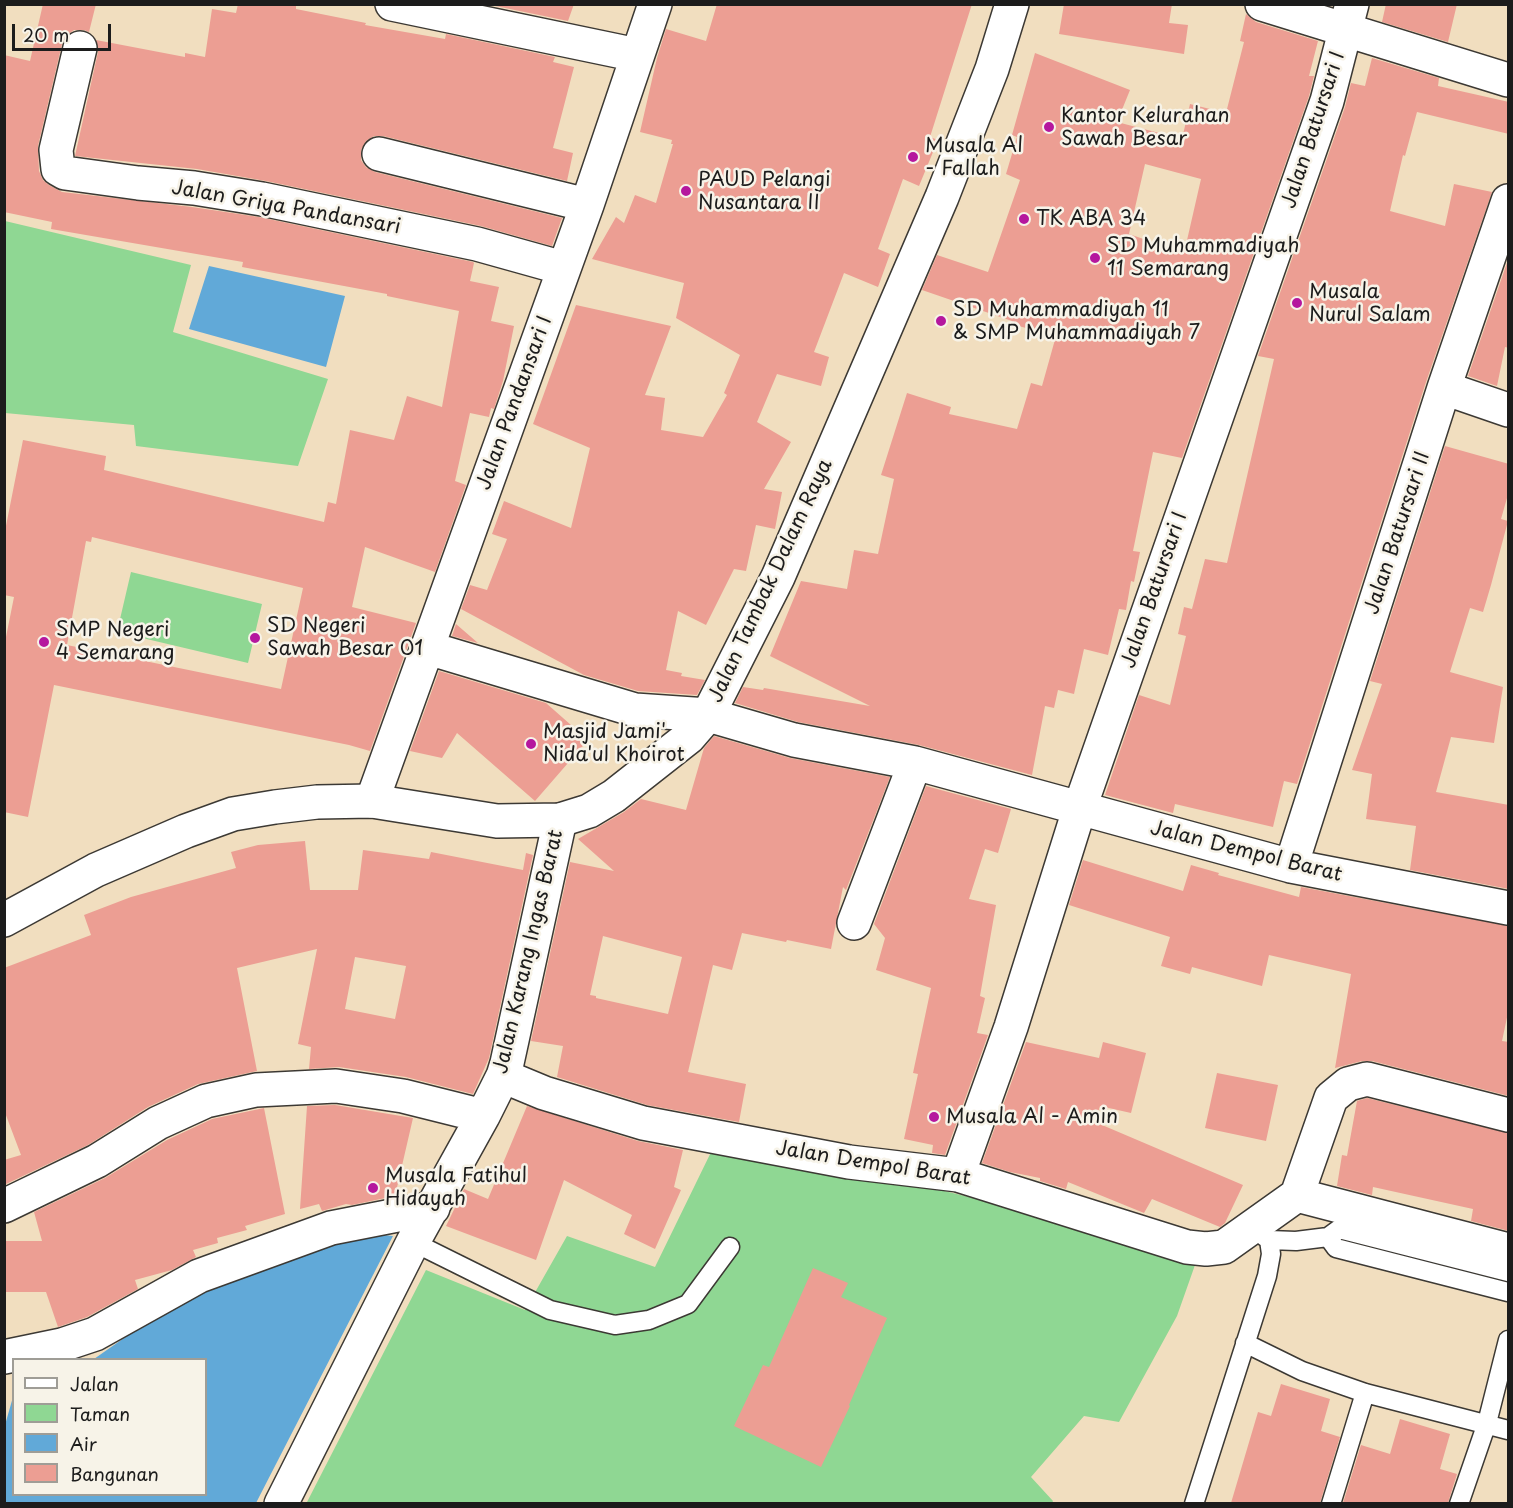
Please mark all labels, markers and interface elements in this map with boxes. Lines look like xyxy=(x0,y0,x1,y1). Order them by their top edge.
scale bar xyxy=(15,12,114,50)
text: 20 m xyxy=(23,21,69,48)
street label: Jalan Batursari I xyxy=(1277,48,1351,212)
place label: Kantor Kelurahan Sawah Besar xyxy=(1061,104,1230,151)
marker: Kantor Kelurahan Sawah Besar xyxy=(1042,120,1056,134)
place label: Musala Al - Fallah xyxy=(925,134,1023,181)
marker: Musala Al - Fallah xyxy=(906,150,920,164)
place label: PAUD Pelangi Nusantara II xyxy=(698,168,831,215)
street label: Jalan Griya Pandansari xyxy=(170,176,402,240)
marker: PAUD Pelangi Nusantara II xyxy=(679,184,693,198)
place label: TK ABA 34 xyxy=(1036,207,1146,231)
marker: TK ABA 34 xyxy=(1017,212,1031,226)
place label: SD Muhammadiyah 11 Semarang xyxy=(1107,234,1300,281)
marker: SD Muhammadiyah 11 Semarang xyxy=(1088,251,1102,265)
place label: Musala Nurul Salam xyxy=(1309,280,1431,327)
marker: Musala Nurul Salam xyxy=(1290,296,1304,310)
place label: SD Muhammadiyah 11 & SMP Muhammadiyah 7 xyxy=(953,298,1200,345)
street label: Jalan Pandansari I xyxy=(472,313,558,493)
marker: SD Muhammadiyah 11 & SMP Muhammadiyah 7 xyxy=(934,314,948,328)
street label: Jalan Batursari II xyxy=(1360,448,1436,618)
street label: Jalan Tambak Dalam Raya xyxy=(704,456,838,706)
street label: Jalan Batursari I xyxy=(1117,509,1193,671)
place label: SD Negeri Sawah Besar 01 xyxy=(267,614,423,661)
place label: SMP Negeri 4 Semarang xyxy=(56,618,175,665)
marker: SD Negeri Sawah Besar 01 xyxy=(248,631,262,645)
marker: SMP Negeri 4 Semarang xyxy=(37,635,51,649)
place label: Masjid Jami' Nida'ul Khoirot xyxy=(543,720,685,767)
marker: Masjid Jami' Nida'ul Khoirot xyxy=(524,737,538,751)
street label: Jalan Dempol Barat xyxy=(1148,817,1344,887)
street label: Jalan Karang Ingas Barat xyxy=(489,828,569,1076)
place label: Musala Al - Amin xyxy=(946,1105,1118,1129)
marker: Musala Al - Amin xyxy=(927,1110,941,1124)
street label: Jalan Dempol Barat xyxy=(774,1137,972,1191)
place label: Musala Fatihul Hidayah xyxy=(385,1164,527,1211)
marker: Musala Fatihul Hidayah xyxy=(366,1181,380,1195)
legend xyxy=(12,1358,207,1496)
text: Jalan xyxy=(70,1370,119,1397)
text: Taman xyxy=(70,1400,130,1427)
text: Air xyxy=(70,1430,97,1457)
text: Bangunan xyxy=(70,1460,159,1487)

